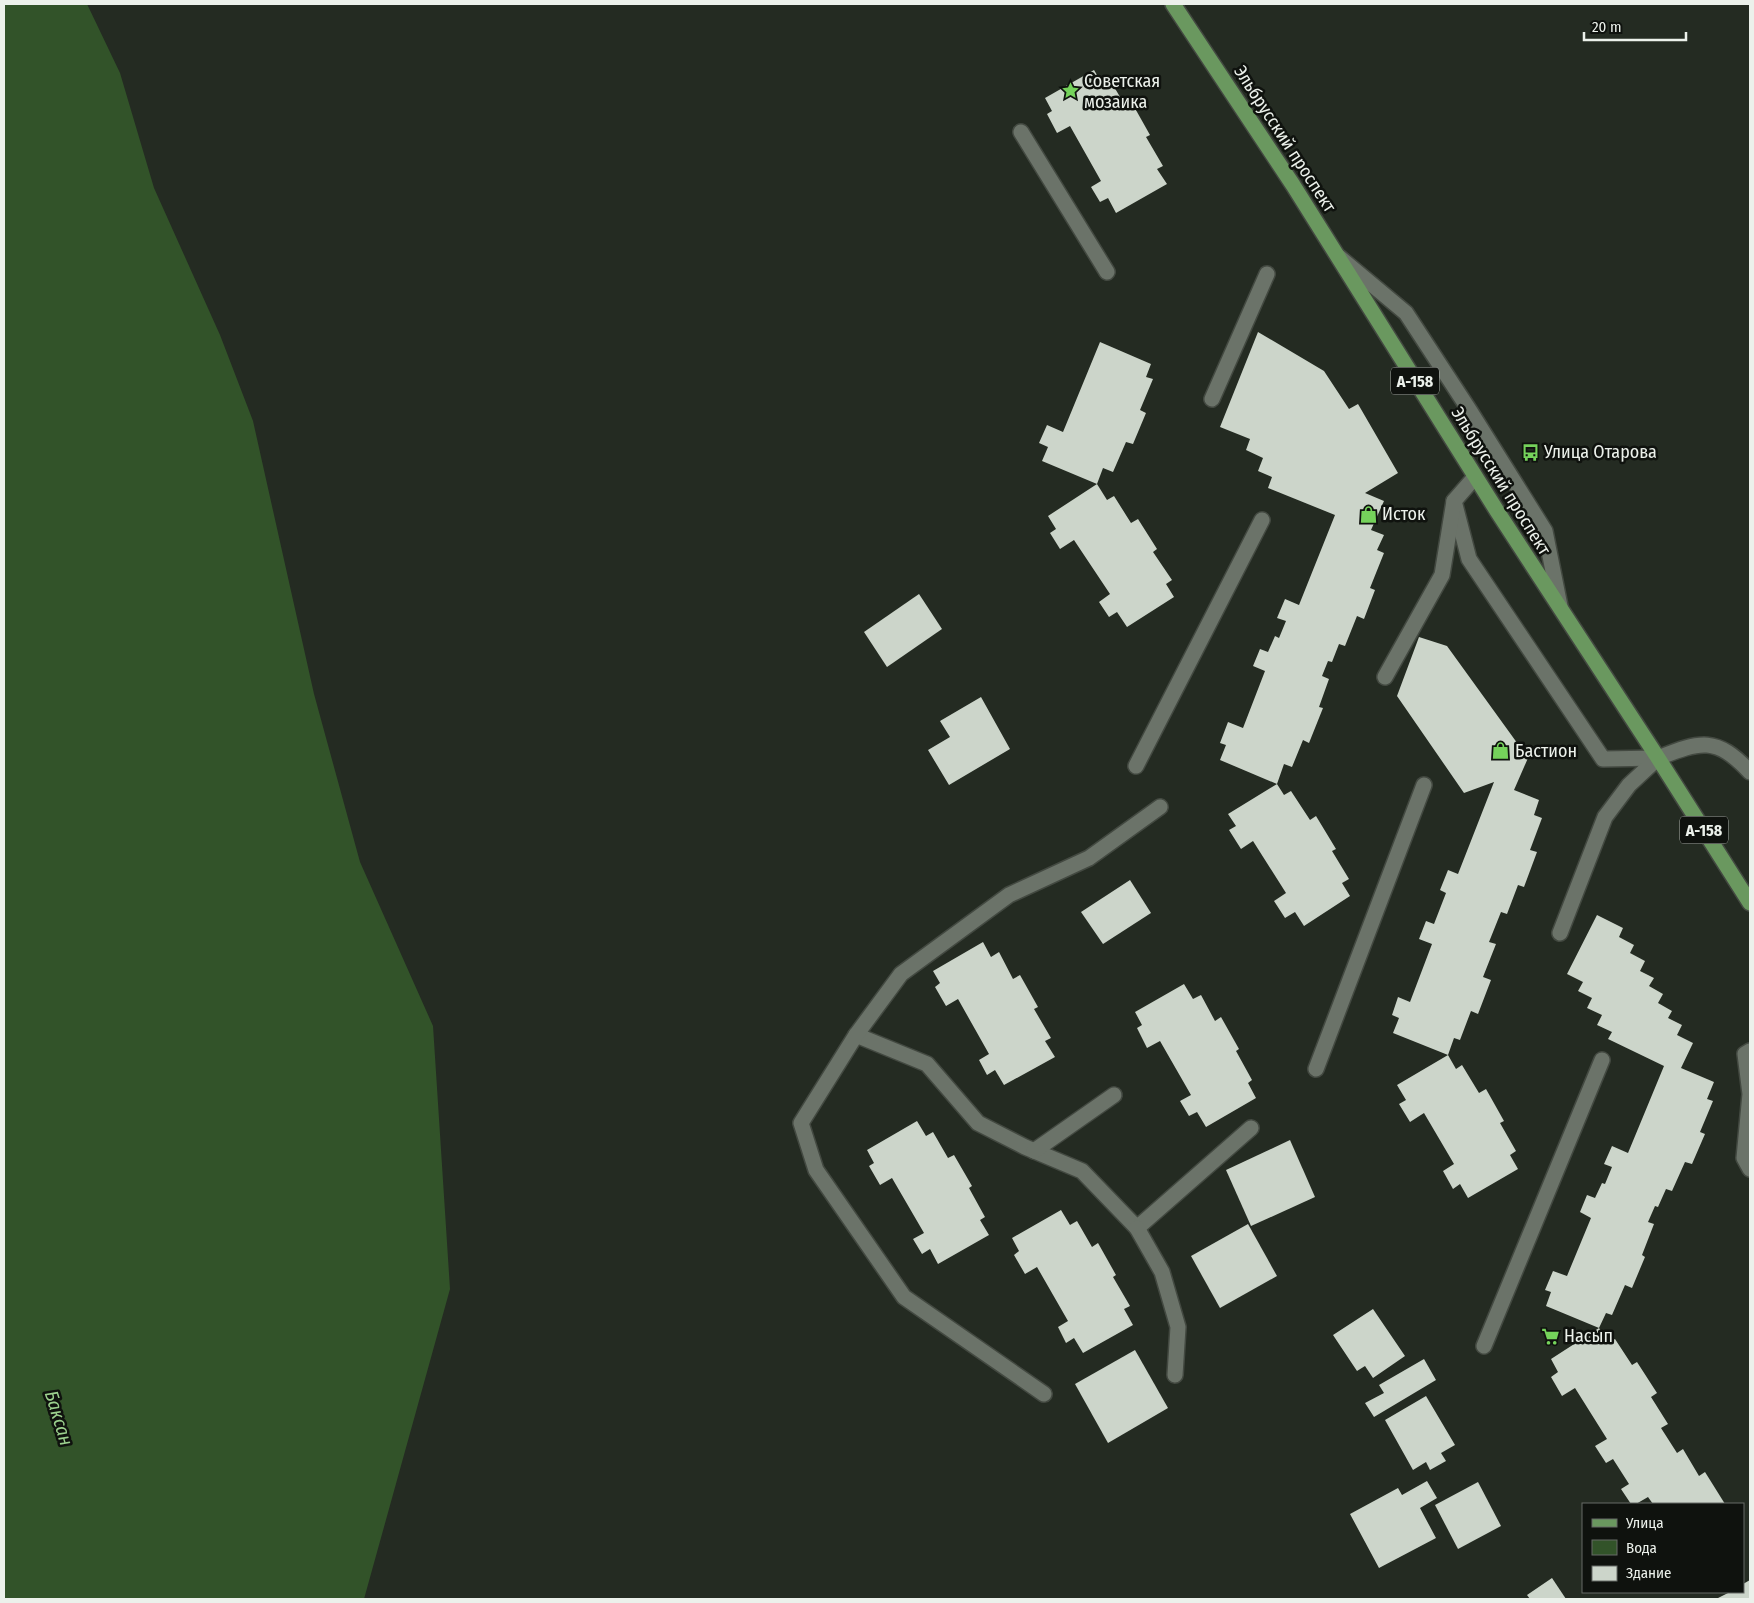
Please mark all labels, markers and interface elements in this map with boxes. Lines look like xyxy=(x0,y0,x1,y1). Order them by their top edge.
scale bar xyxy=(1584,10,1686,42)
text: 20 m xyxy=(1592,18,1622,36)
street label: Эльбрусский проспект xyxy=(1229,62,1341,217)
place label: Советская мозаика xyxy=(1084,70,1160,113)
place icon: Советская мозаика xyxy=(1060,81,1080,101)
road number: А-158 xyxy=(1391,368,1439,394)
street label: Эльбрусский проспект xyxy=(1447,403,1556,560)
place label: Улица Отарова xyxy=(1543,441,1657,463)
bus stop icon: Улица Отарова xyxy=(1520,442,1540,462)
place label: Исток xyxy=(1382,503,1426,525)
shop icon: Исток xyxy=(1358,504,1378,524)
place label: Бастион xyxy=(1515,740,1577,762)
shop icon: Бастион xyxy=(1491,741,1511,761)
road number: А-158 xyxy=(1680,816,1728,844)
place label: Насып xyxy=(1564,1325,1613,1347)
supermarket icon: Насып xyxy=(1540,1326,1560,1346)
water label: Баксан xyxy=(40,1388,78,1448)
legend xyxy=(1582,1503,1744,1593)
text: Улица xyxy=(1625,1514,1664,1532)
text: Вода xyxy=(1626,1539,1657,1557)
text: Здание xyxy=(1626,1564,1672,1582)

